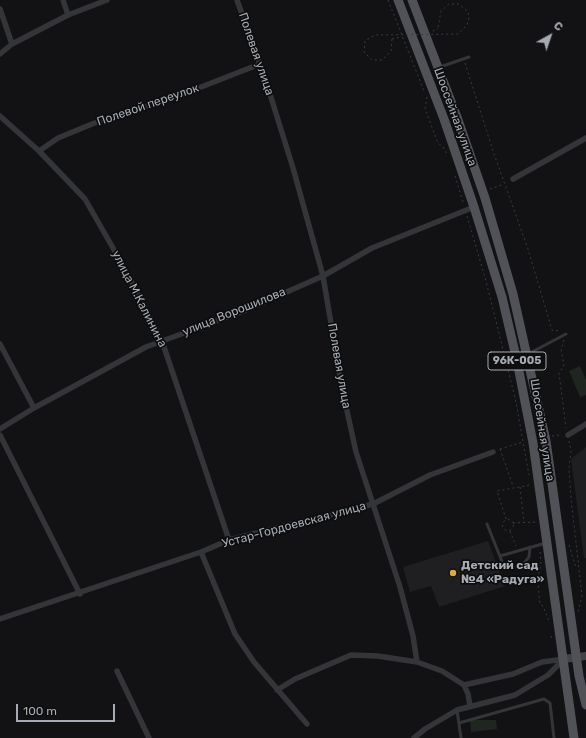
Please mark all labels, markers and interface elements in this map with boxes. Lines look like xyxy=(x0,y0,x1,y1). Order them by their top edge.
street label: Полевая улица xyxy=(235,11,277,97)
north arrow xyxy=(530,16,570,56)
text: С xyxy=(551,19,565,34)
street label: Шоссейная улица xyxy=(431,66,479,168)
street label: Полевой переулок xyxy=(95,81,201,129)
street label: улица М.Калинина xyxy=(108,248,170,350)
street label: улица Ворошилова xyxy=(180,285,288,339)
street label: Полевая улица xyxy=(324,322,354,410)
road number: 96К-005 xyxy=(488,352,546,370)
street label: Шоссейная улица xyxy=(527,378,557,482)
street label: Устар-Гордоевская улица xyxy=(220,499,368,551)
place label: Детский сад №4 «Радуга» xyxy=(461,559,544,587)
marker: Детский сад №4 «Радуга» xyxy=(448,568,458,578)
scale bar xyxy=(18,696,117,722)
text: 100 m xyxy=(23,704,57,718)

